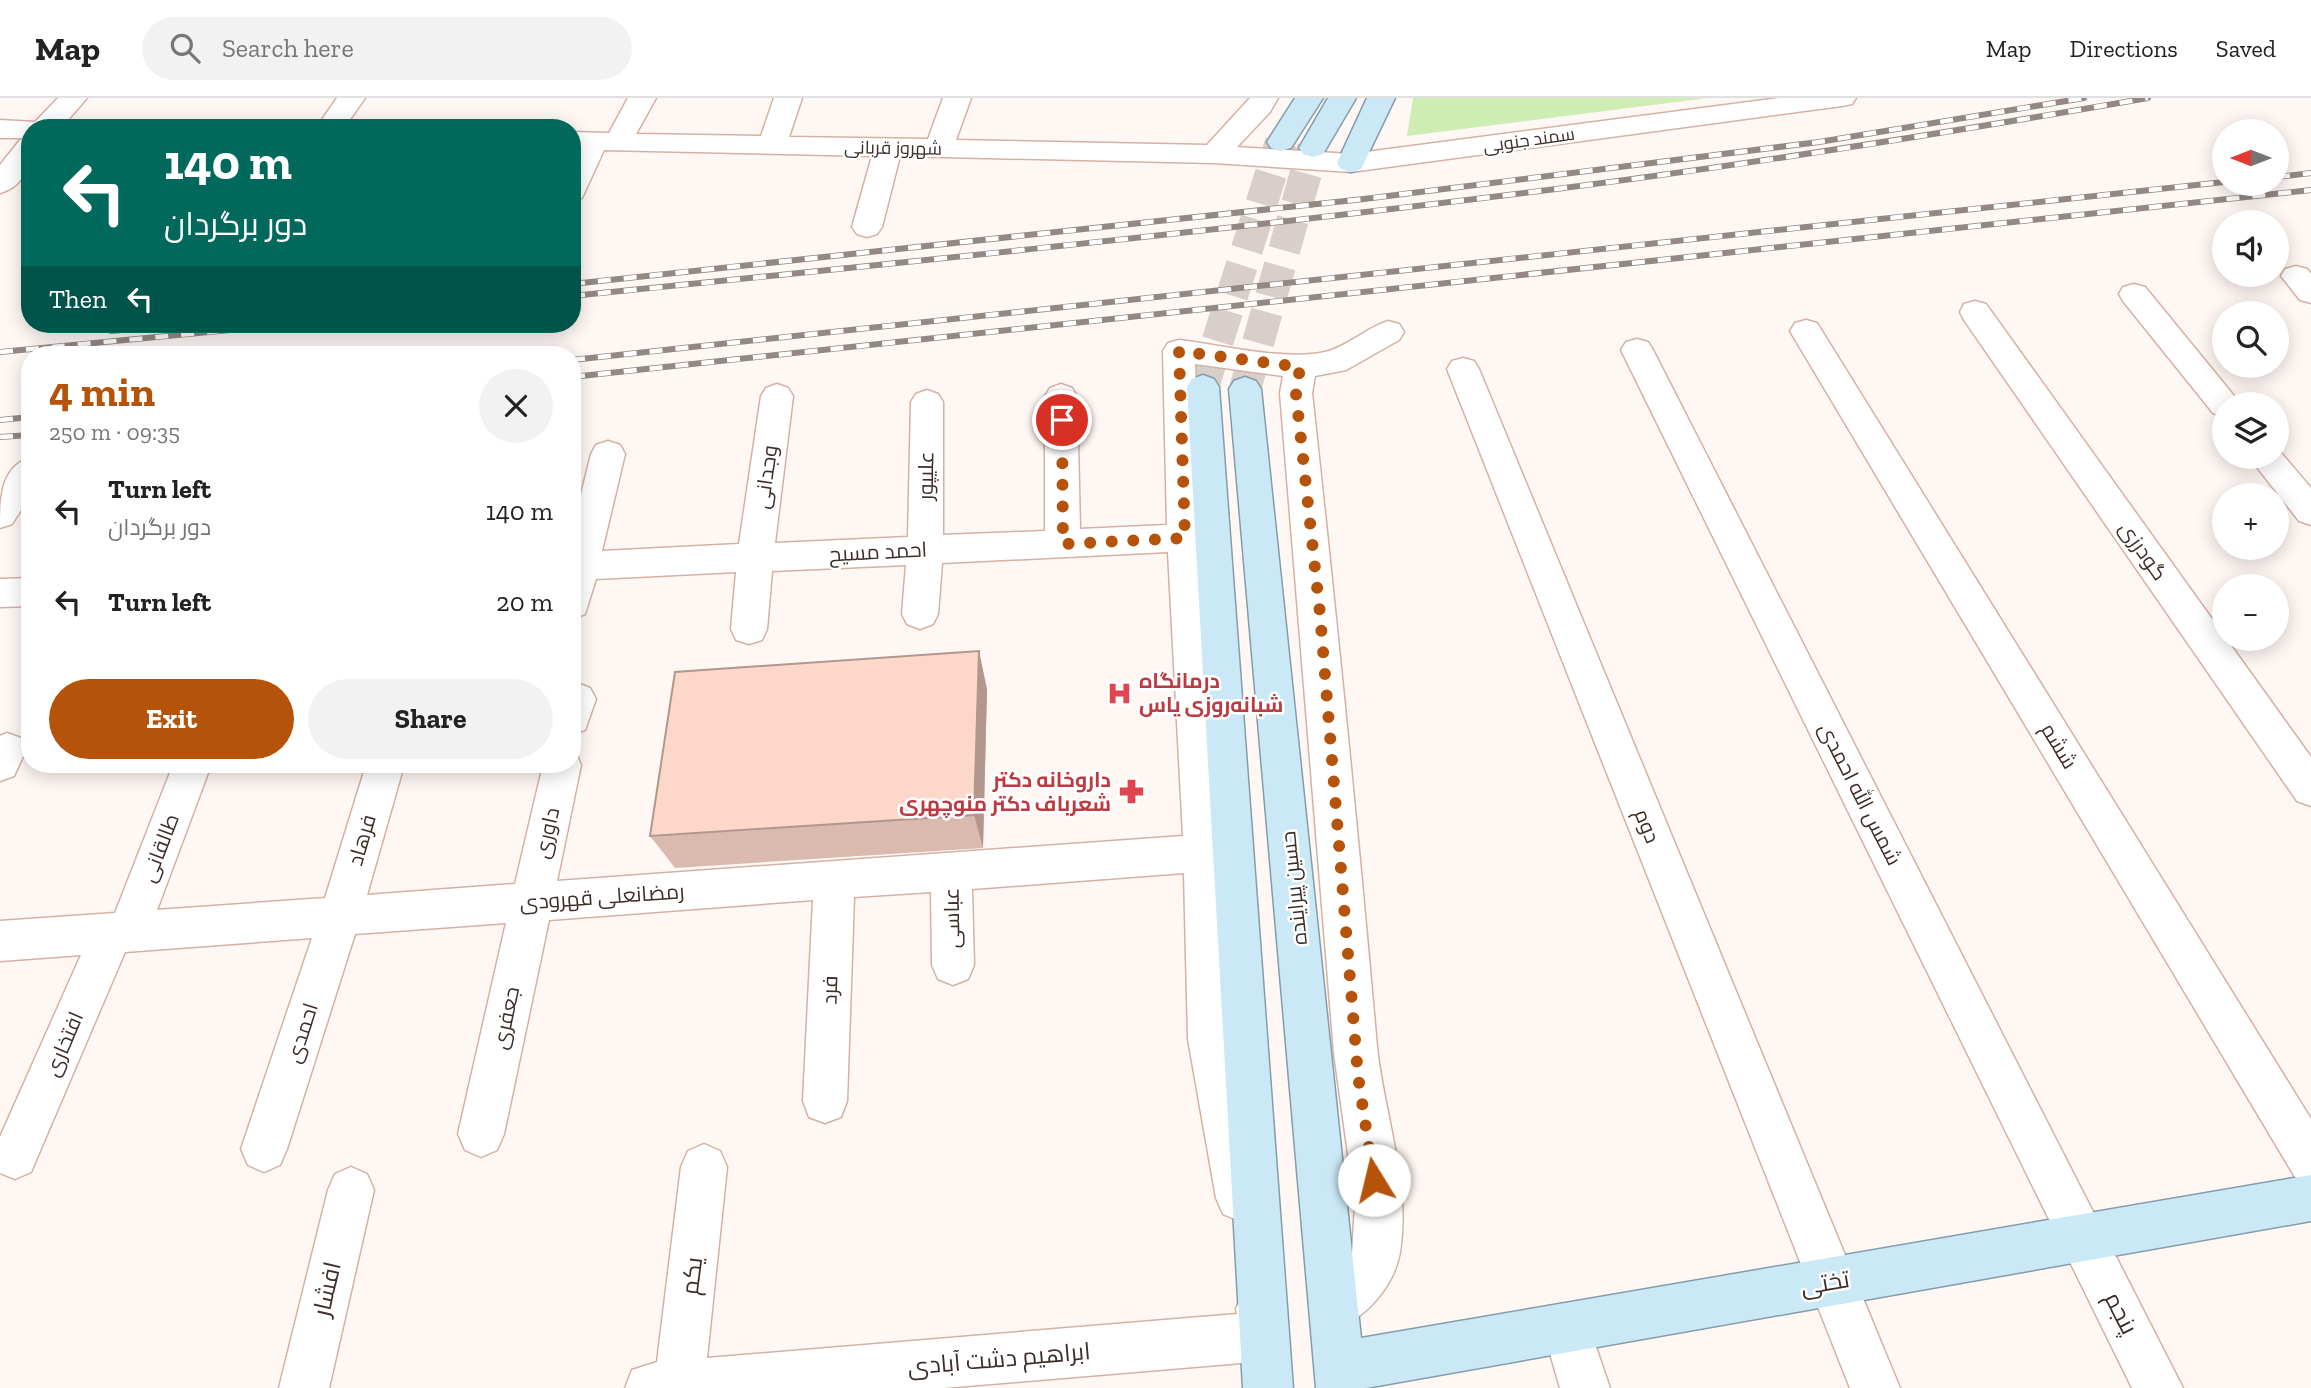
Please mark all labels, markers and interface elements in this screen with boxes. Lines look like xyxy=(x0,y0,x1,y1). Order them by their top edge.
search box xyxy=(142,17,632,80)
text: Map xyxy=(35,29,100,68)
icon: search xyxy=(166,29,204,67)
text: Search here xyxy=(222,32,354,64)
text: Map xyxy=(1986,34,2032,63)
text: Directions xyxy=(2070,34,2178,63)
text: Saved xyxy=(2216,34,2276,63)
north arrow xyxy=(2212,119,2289,196)
map controls xyxy=(2212,119,2289,651)
street label: سمند جنوبی xyxy=(1482,123,1576,157)
text: 140 m xyxy=(164,133,292,192)
street label: شهروز قربانی xyxy=(844,136,942,160)
icon: left xyxy=(49,147,140,238)
text: دور برگردان xyxy=(164,205,307,243)
button: sound xyxy=(2212,210,2289,287)
icon: left xyxy=(121,280,159,318)
text: Then xyxy=(49,283,107,315)
button: search xyxy=(2212,301,2289,378)
text: 4 min xyxy=(49,366,155,417)
button: close xyxy=(479,369,553,443)
pin xyxy=(1032,390,1092,450)
button: layers xyxy=(2212,392,2289,469)
icon: arrive xyxy=(1043,401,1081,439)
text: 250 m · 09:35 xyxy=(49,418,180,446)
street label: وجدانی xyxy=(749,443,783,511)
street label: علیپور xyxy=(913,451,939,502)
text: Turn left xyxy=(108,473,211,505)
button: + xyxy=(2212,483,2289,560)
icon: left xyxy=(49,492,87,530)
text: 140 m xyxy=(486,495,553,527)
text: دور برگردان xyxy=(108,513,211,541)
street label: گودرزی xyxy=(2113,516,2173,586)
street label: احمد مسیح xyxy=(828,536,928,569)
button: − xyxy=(2212,574,2289,651)
icon: left xyxy=(49,583,87,621)
text: Turn left xyxy=(108,586,211,618)
text: 20 m xyxy=(496,586,553,618)
place label: درمانگاه شبانه‌روزی یاس xyxy=(1139,668,1283,718)
button: Exit xyxy=(49,679,294,759)
button: Share xyxy=(308,679,553,759)
hospital icon: درمانگاه شبانه‌روزی یاس xyxy=(1105,679,1133,707)
street label: شمس الله احمدی xyxy=(1813,718,1908,870)
street label: ششم xyxy=(2034,718,2083,774)
place label: داروخانه دکتر شعرباف دکتر منوچهری xyxy=(899,767,1111,819)
pharmacy icon: داروخانه دکتر شعرباف دکتر منوچهری xyxy=(1117,778,1145,806)
street label: داوری xyxy=(529,805,565,861)
street label: دوم xyxy=(1628,805,1666,847)
street label: طالقانی xyxy=(135,810,185,886)
street label: فرهاد xyxy=(342,811,381,868)
street label: حسین پیراینده xyxy=(1275,830,1314,946)
street label: رمضانعلی قهرودی xyxy=(519,878,685,916)
street label: عباسی xyxy=(938,887,966,949)
street label: فرد xyxy=(816,975,843,1005)
street label: جعفری xyxy=(487,984,525,1052)
street label: احمدی xyxy=(280,1000,324,1066)
street label: افتخاری xyxy=(39,1008,89,1080)
position arrow xyxy=(1337,1143,1411,1217)
street label: یکم xyxy=(675,1255,710,1297)
street label: افشار xyxy=(306,1259,347,1321)
street label: تختی xyxy=(1798,1264,1852,1301)
street label: پنجم xyxy=(2097,1287,2145,1340)
street label: ابراهیم دشت آبادی xyxy=(906,1336,1092,1383)

